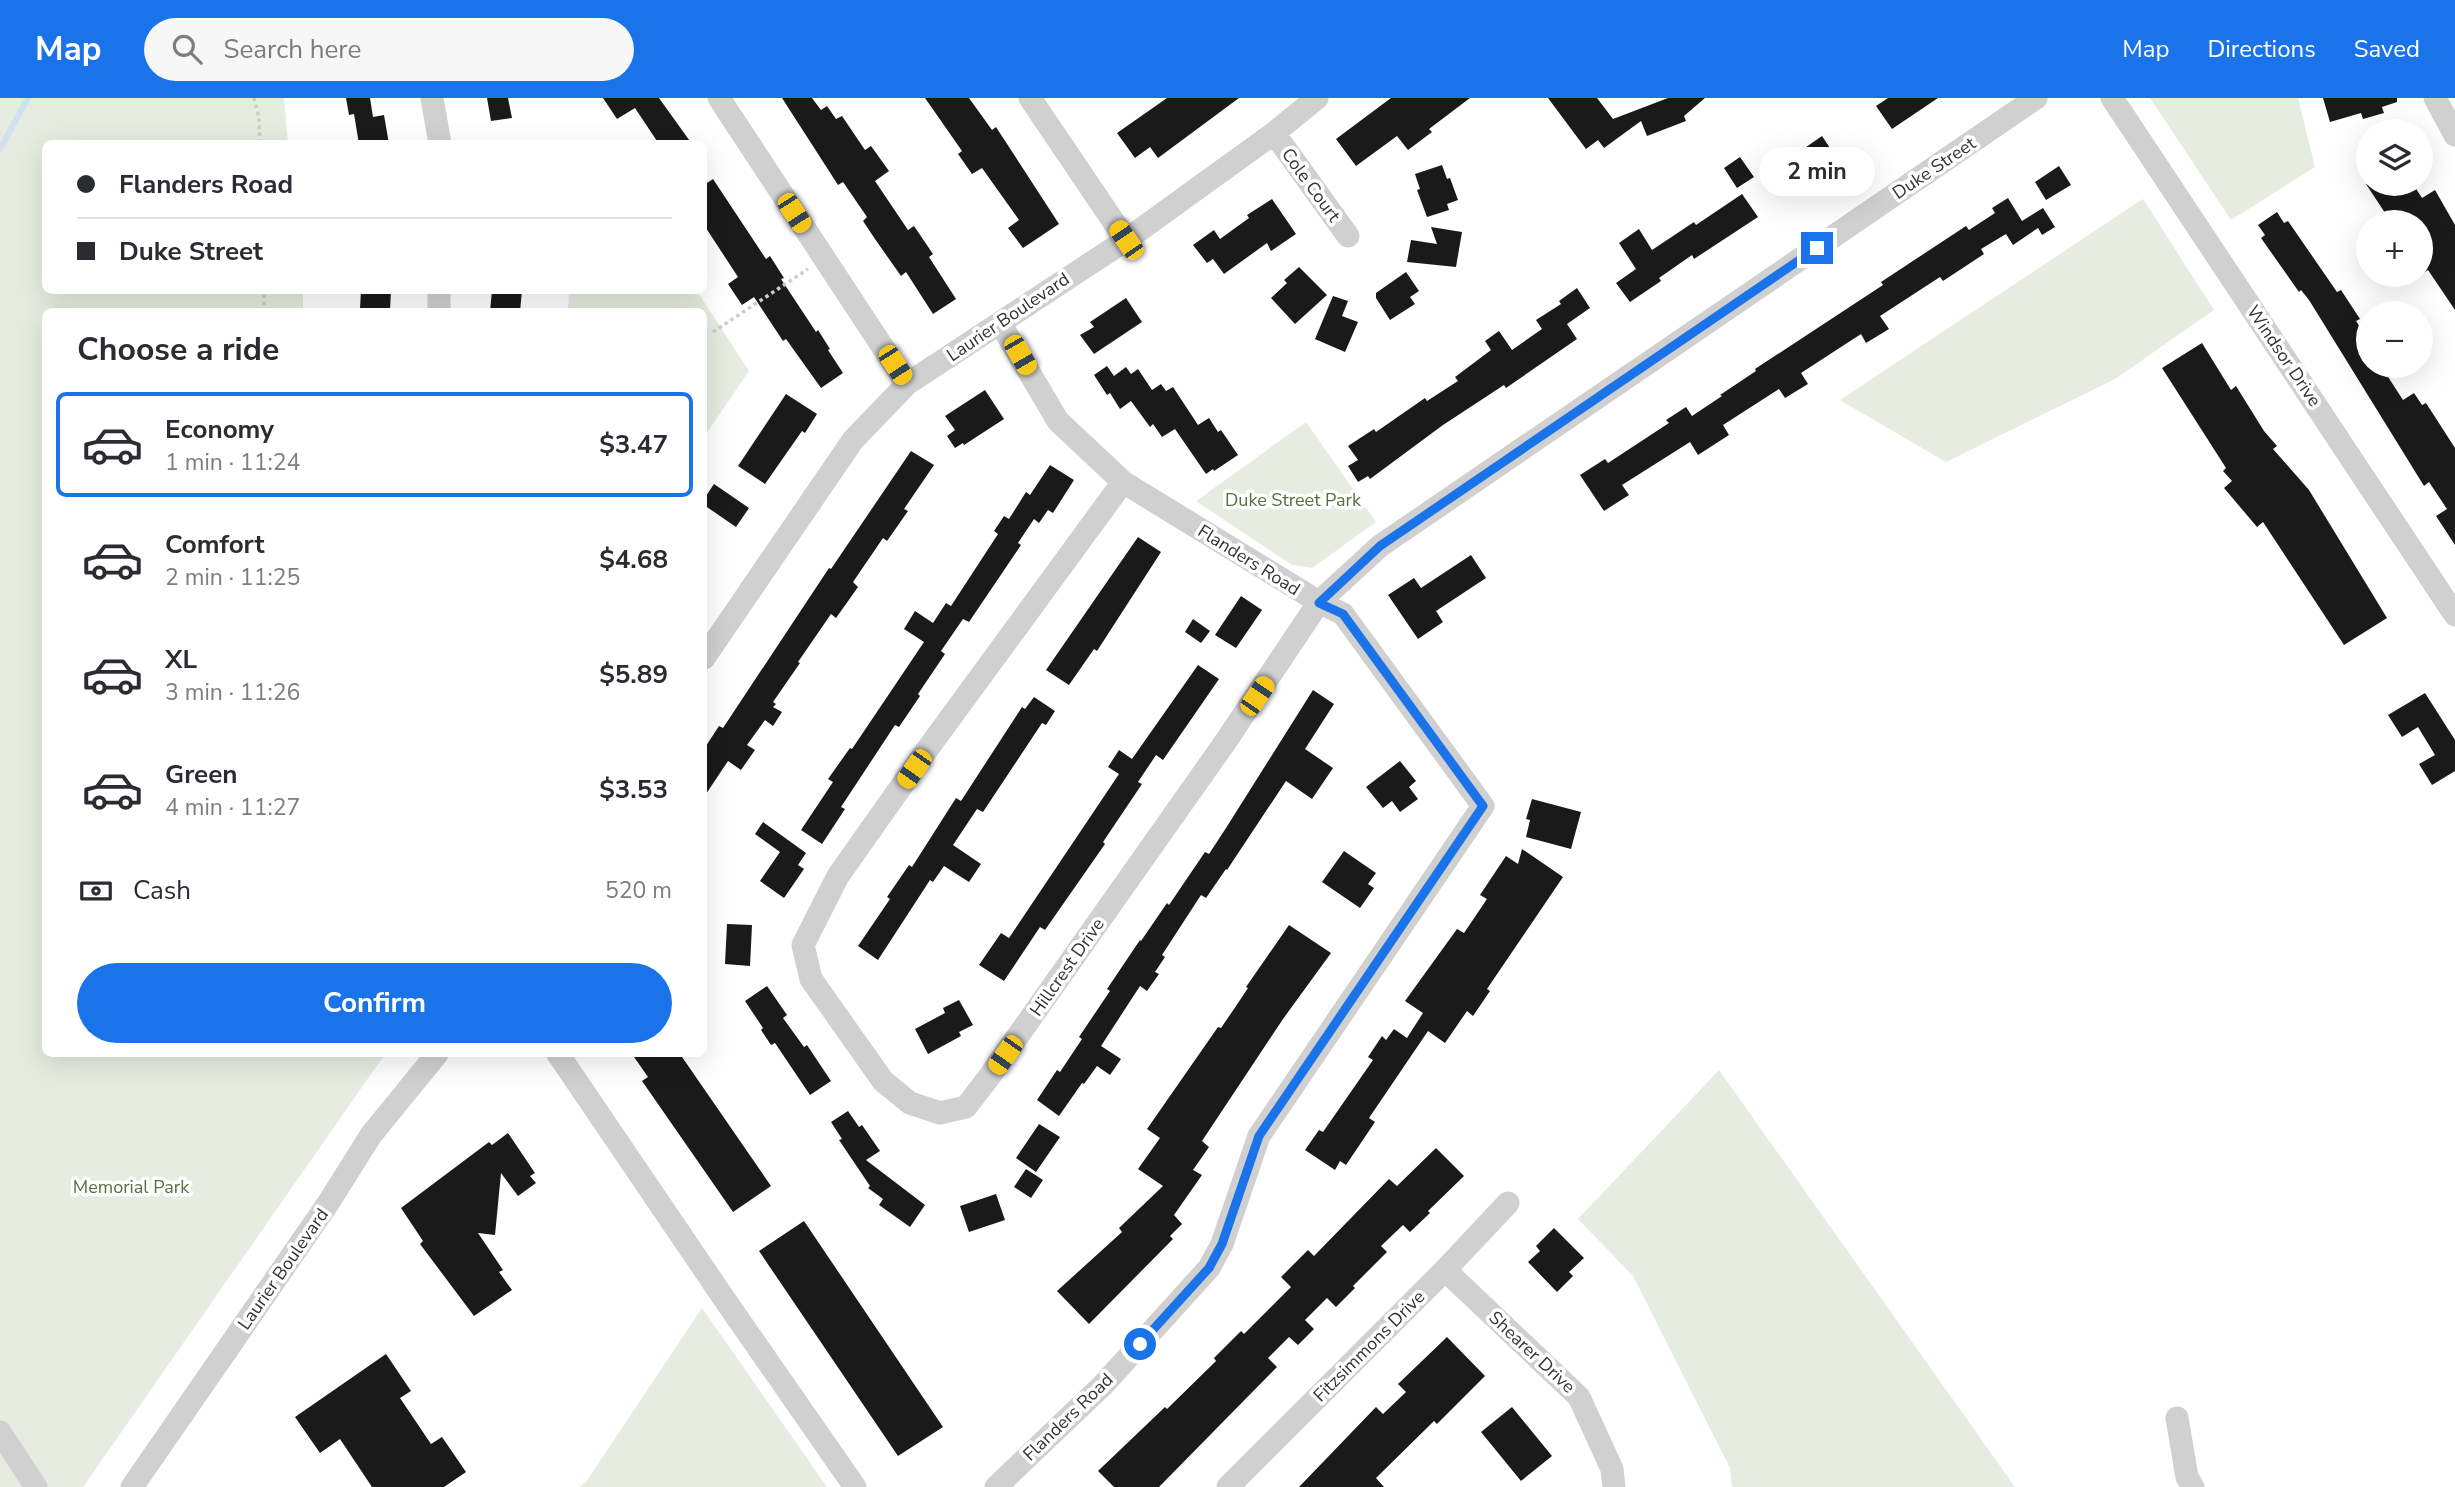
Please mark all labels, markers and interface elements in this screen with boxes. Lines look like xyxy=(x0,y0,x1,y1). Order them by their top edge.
search box xyxy=(144,18,634,81)
text: Map xyxy=(35,27,102,72)
icon: search xyxy=(168,30,206,68)
text: Search here xyxy=(224,32,361,67)
text: Map xyxy=(2122,33,2169,65)
text: Directions xyxy=(2207,33,2316,65)
text: Saved xyxy=(2354,33,2420,65)
map controls xyxy=(2356,119,2433,378)
button: layers xyxy=(2356,119,2433,196)
street label: Duke Street xyxy=(1888,131,1981,205)
street label: Cole Court xyxy=(1276,143,1346,227)
callout: 2 min xyxy=(1759,146,1875,195)
text: 2 min xyxy=(1787,156,1847,187)
text: Flanders Road xyxy=(119,167,293,202)
car xyxy=(774,190,815,236)
button: + xyxy=(2356,210,2433,287)
car xyxy=(1106,217,1147,263)
route end xyxy=(1801,232,1833,264)
text: Duke Street xyxy=(119,234,263,269)
street label: Laurier Boulevard xyxy=(942,267,1074,367)
street label: Windsor Drive xyxy=(2241,301,2327,411)
button: − xyxy=(2356,301,2433,378)
text: Choose a ride xyxy=(77,328,279,371)
car xyxy=(1001,332,1040,378)
car xyxy=(875,342,916,388)
text: Economy xyxy=(165,412,274,447)
icon: car xyxy=(81,413,144,476)
text: $3.47 xyxy=(599,427,668,462)
text: 1 min · 11:24 xyxy=(165,447,300,478)
park label: Duke Street Park xyxy=(1225,488,1362,512)
street label: Flanders Road xyxy=(1193,519,1305,601)
text: Comfort xyxy=(165,527,265,562)
icon: car xyxy=(81,528,144,591)
text: $4.68 xyxy=(599,542,668,577)
text: 2 min · 11:25 xyxy=(165,562,300,593)
text: XL xyxy=(165,642,197,677)
icon: car xyxy=(81,643,144,706)
text: $5.89 xyxy=(599,657,668,692)
car xyxy=(1237,673,1278,719)
text: 3 min · 11:26 xyxy=(165,677,300,708)
car xyxy=(894,746,935,792)
text: Green xyxy=(165,757,238,792)
icon: car xyxy=(81,758,144,821)
text: $3.53 xyxy=(599,772,668,807)
text: 4 min · 11:27 xyxy=(165,792,300,823)
icon: cash xyxy=(77,872,115,910)
text: Cash xyxy=(133,873,191,908)
text: 520 m xyxy=(605,875,672,906)
street label: Hillcrest Drive xyxy=(1024,913,1110,1021)
button: Confirm xyxy=(77,963,672,1043)
car xyxy=(985,1032,1026,1078)
park label: Memorial Park xyxy=(73,1175,190,1199)
street label: Laurier Boulevard xyxy=(232,1204,334,1334)
street label: Fitzsimmons Drive xyxy=(1308,1285,1430,1407)
street label: Shearer Drive xyxy=(1484,1306,1580,1398)
route start xyxy=(1124,1328,1156,1360)
street label: Flanders Road xyxy=(1018,1368,1118,1466)

